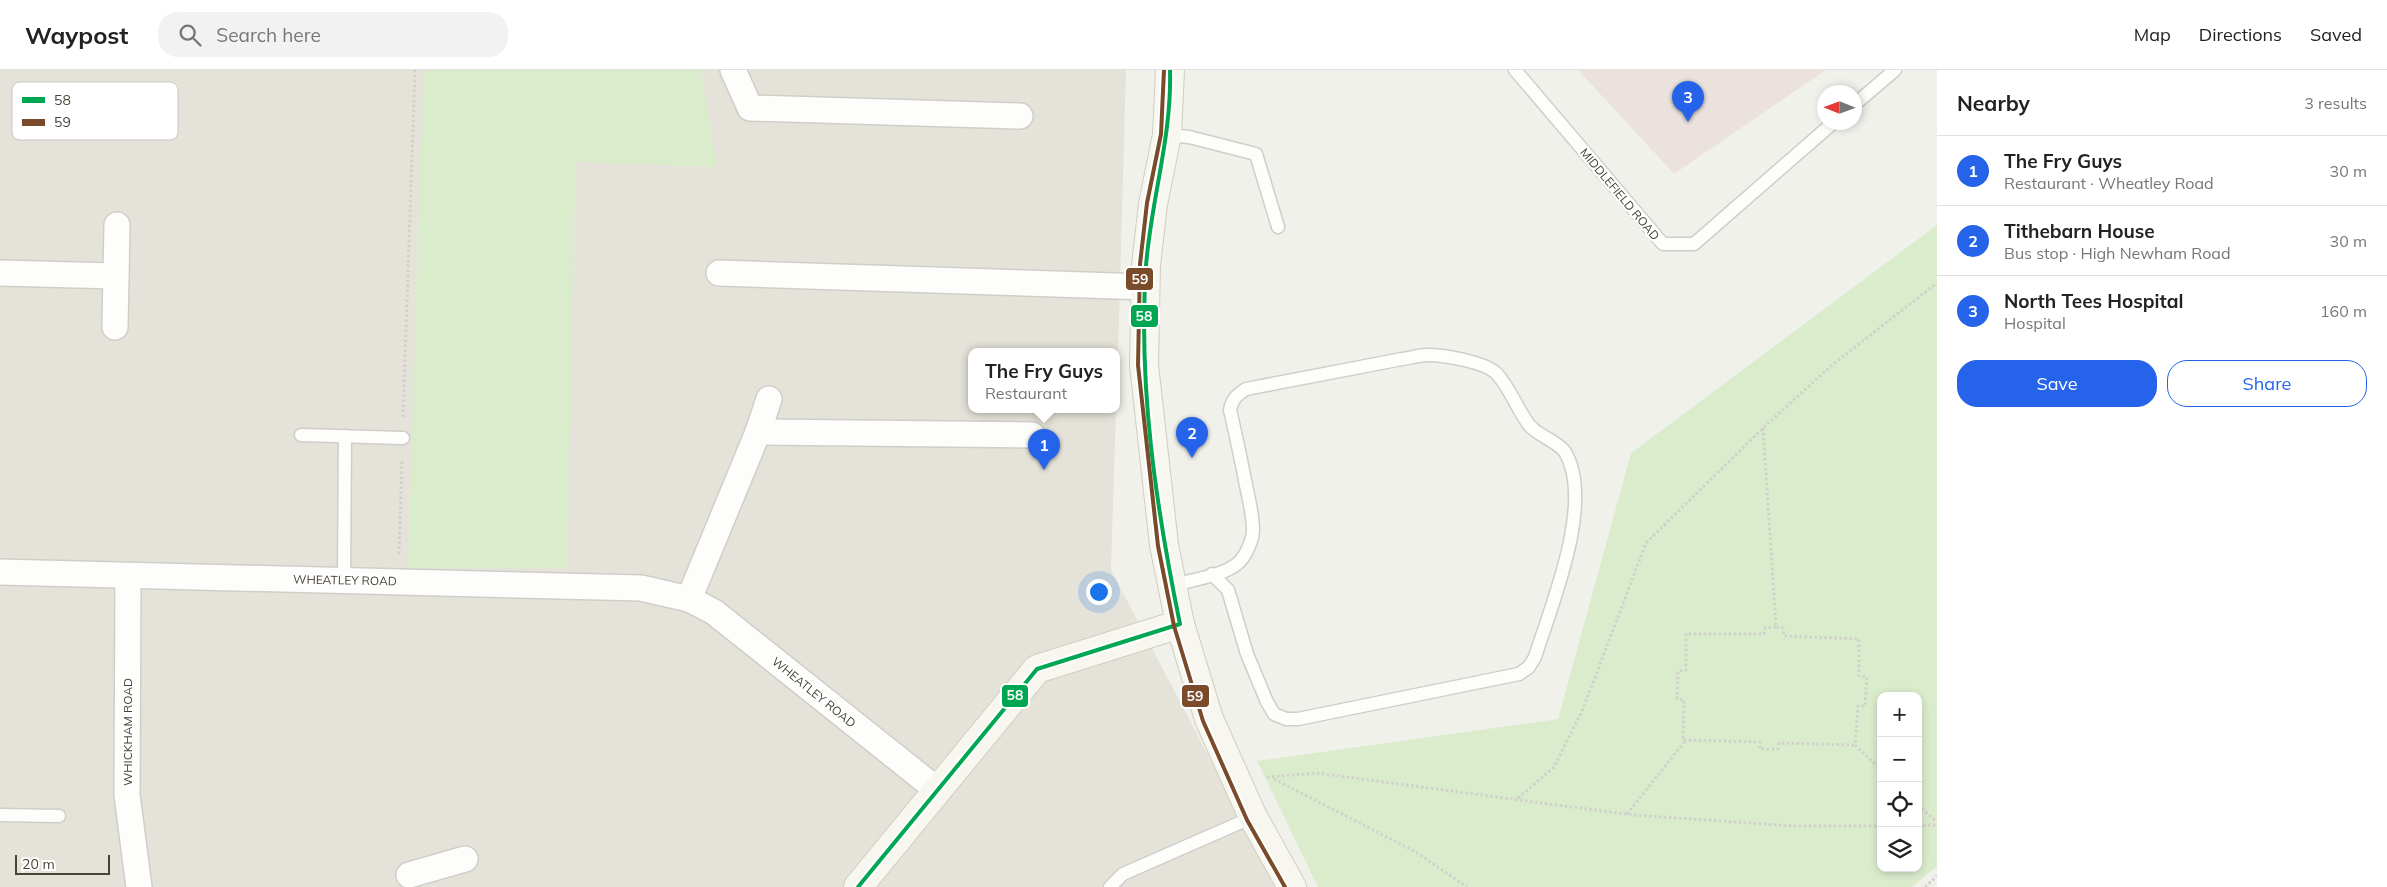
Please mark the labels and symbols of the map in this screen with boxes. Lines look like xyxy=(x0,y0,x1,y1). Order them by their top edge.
pin: 3 xyxy=(1672,81,1704,122)
legend xyxy=(12,82,178,140)
north arrow xyxy=(1817,85,1862,130)
text: 58 xyxy=(54,91,71,109)
text: 59 xyxy=(54,113,71,131)
street label: MIDDLEFIELD ROAD xyxy=(1577,145,1663,243)
line badge: 59 xyxy=(1125,267,1154,291)
text: 59 xyxy=(1132,270,1148,288)
line badge: 58 xyxy=(1130,304,1159,328)
text: 58 xyxy=(1136,307,1152,325)
pin: 2 xyxy=(1176,417,1208,458)
pin: 1 xyxy=(1028,429,1060,470)
street label: WHEATLEY ROAD xyxy=(293,572,397,588)
your location xyxy=(1086,579,1112,605)
street label: WHEATLEY ROAD xyxy=(769,654,859,730)
street label: WHICKHAM ROAD xyxy=(120,678,135,786)
line badge: 58 xyxy=(1001,684,1029,708)
line badge: 59 xyxy=(1181,684,1210,708)
text: 58 xyxy=(1007,686,1023,704)
text: 59 xyxy=(1187,687,1203,705)
scale bar xyxy=(15,852,110,875)

